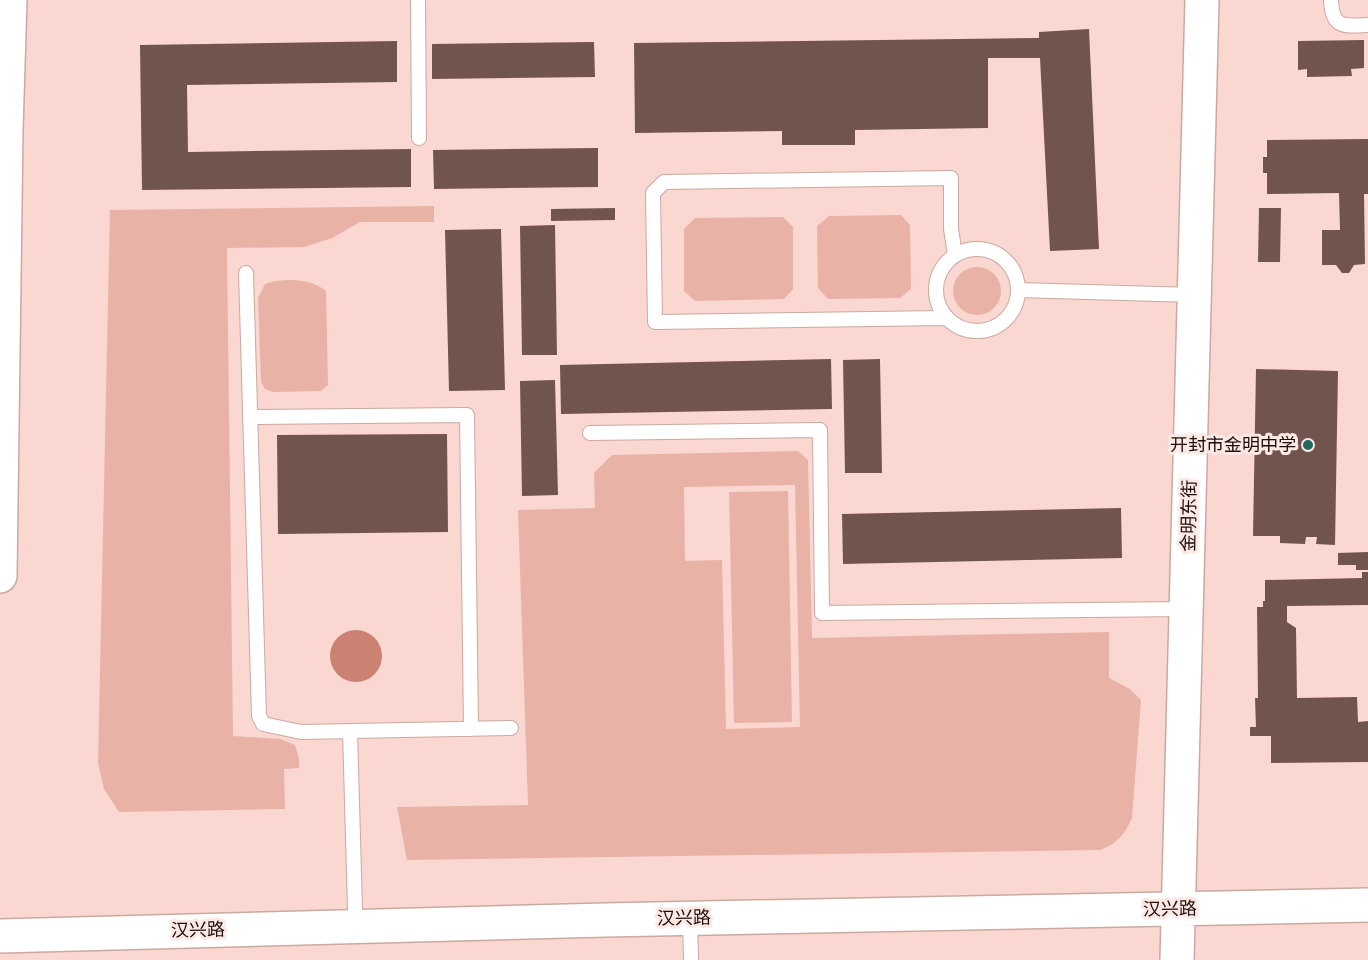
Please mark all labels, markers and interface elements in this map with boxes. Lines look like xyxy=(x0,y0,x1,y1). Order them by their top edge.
place label: 开封市金明中学 xyxy=(1170,434,1296,455)
marker: 开封市金明中学 xyxy=(1301,438,1315,452)
street label: 金明东街 xyxy=(1177,480,1200,552)
street label: 汉兴路 xyxy=(1143,898,1197,919)
street label: 汉兴路 xyxy=(657,907,711,928)
street label: 汉兴路 xyxy=(171,919,225,940)

